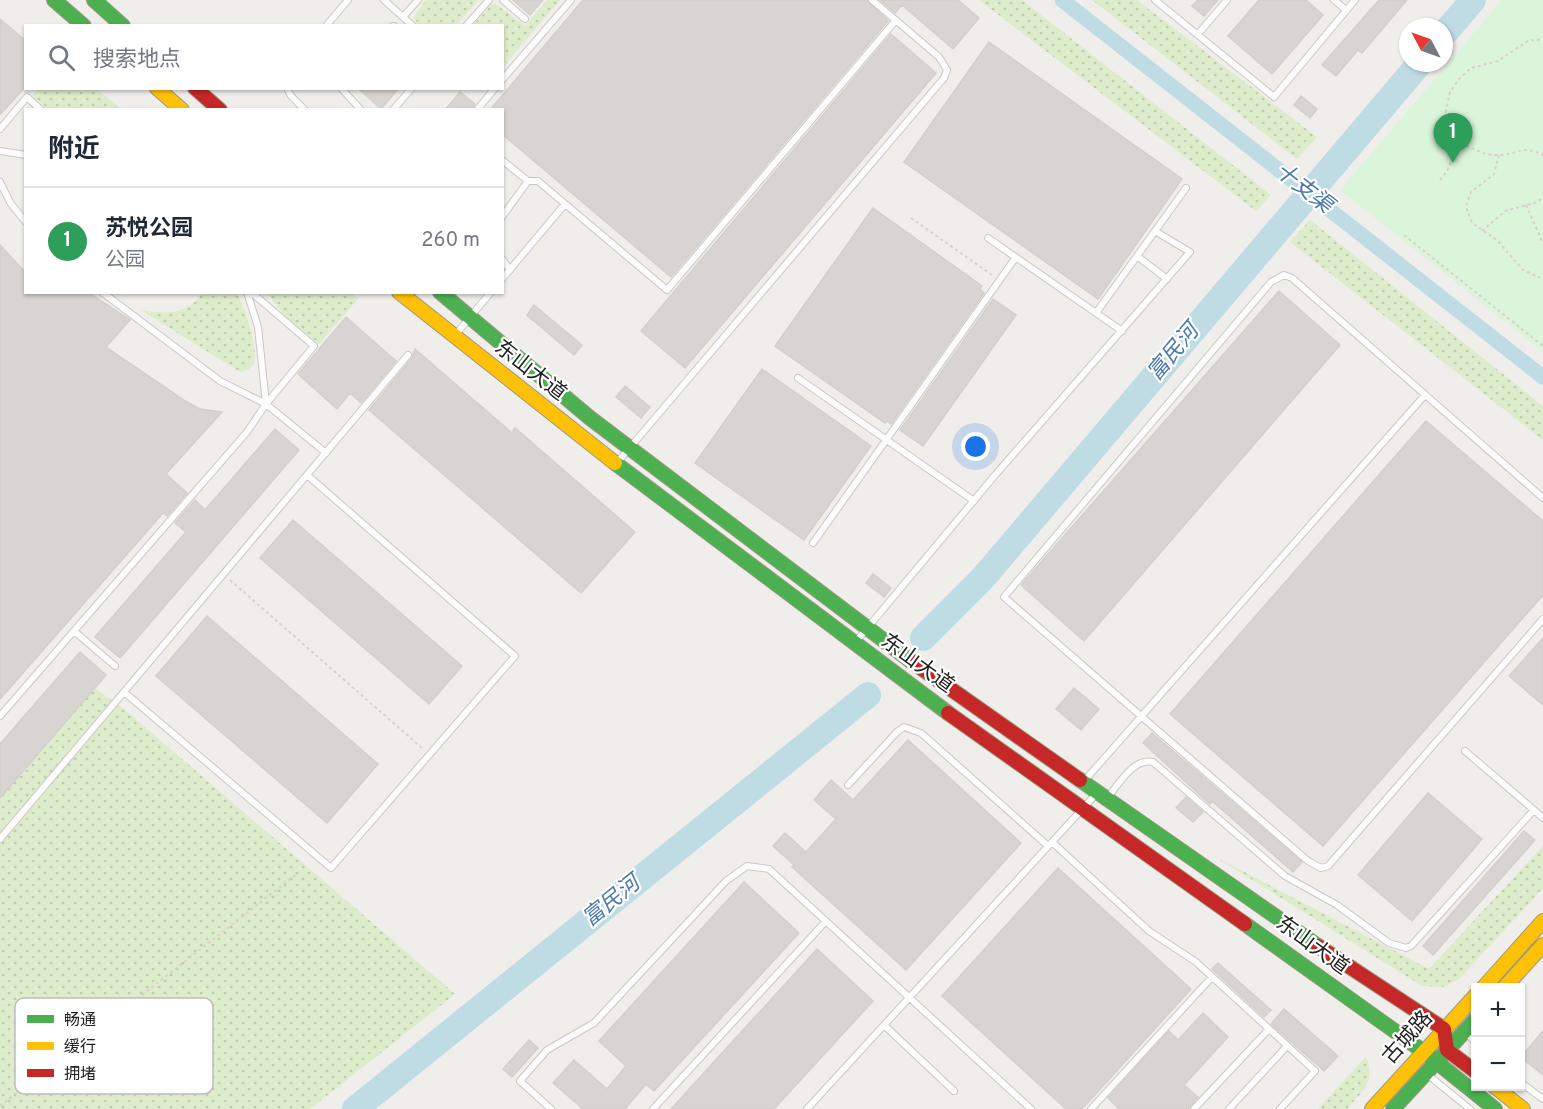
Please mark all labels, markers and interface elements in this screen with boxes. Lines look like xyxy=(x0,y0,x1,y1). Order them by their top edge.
north arrow xyxy=(1399,18,1453,72)
search box xyxy=(24,24,504,90)
icon: search xyxy=(45,41,78,74)
text: 搜索地点 xyxy=(93,47,181,74)
pin: 1 xyxy=(1434,114,1472,163)
text: 附近 xyxy=(48,134,100,167)
water label: 十支渠 xyxy=(1269,158,1340,222)
text: 苏悦公园 xyxy=(105,216,193,243)
text: 1 xyxy=(64,228,72,254)
text: 260 m xyxy=(421,228,480,254)
text: 公园 xyxy=(105,248,145,274)
water label: 富民河 xyxy=(1142,316,1208,387)
street label: 东山大道 xyxy=(489,335,571,407)
your location xyxy=(961,432,990,461)
street label: 东山大道 xyxy=(875,628,959,700)
water label: 富民河 xyxy=(578,868,649,933)
street label: 东山大道 xyxy=(1270,910,1354,982)
map controls xyxy=(1471,983,1525,1091)
button: + xyxy=(1471,983,1525,1037)
legend xyxy=(15,998,213,1094)
street label: 古城路 xyxy=(1377,1006,1439,1070)
text: 畅通 xyxy=(64,1011,96,1031)
button: − xyxy=(1471,1037,1525,1091)
text: 缓行 xyxy=(64,1038,96,1058)
text: 拥堵 xyxy=(64,1065,96,1085)

